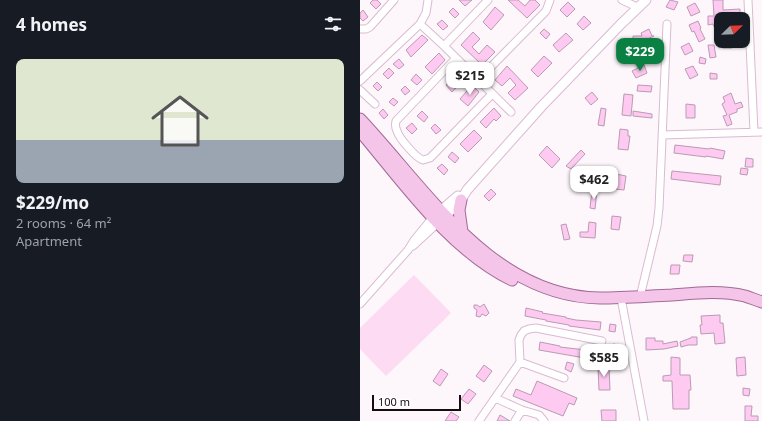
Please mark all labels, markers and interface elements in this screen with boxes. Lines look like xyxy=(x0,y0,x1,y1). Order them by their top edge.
north arrow xyxy=(714,12,750,48)
map controls xyxy=(714,12,750,48)
text: 4 homes xyxy=(16,13,87,36)
icon: filters xyxy=(322,13,344,35)
pin: $229 xyxy=(616,38,664,72)
text: $229 xyxy=(625,42,655,60)
pin: $215 xyxy=(446,62,494,96)
text: $215 xyxy=(455,66,485,84)
icon: home xyxy=(144,85,216,157)
pin: $462 xyxy=(570,166,618,200)
text: $462 xyxy=(579,170,609,188)
text: $229/mo xyxy=(16,191,89,214)
text: 2 rooms · 64 m² xyxy=(16,214,111,232)
text: Apartment xyxy=(16,232,82,250)
pin: $585 xyxy=(580,344,628,378)
text: $585 xyxy=(589,348,619,366)
scale bar xyxy=(372,393,461,412)
text: 100 m xyxy=(378,394,410,409)

